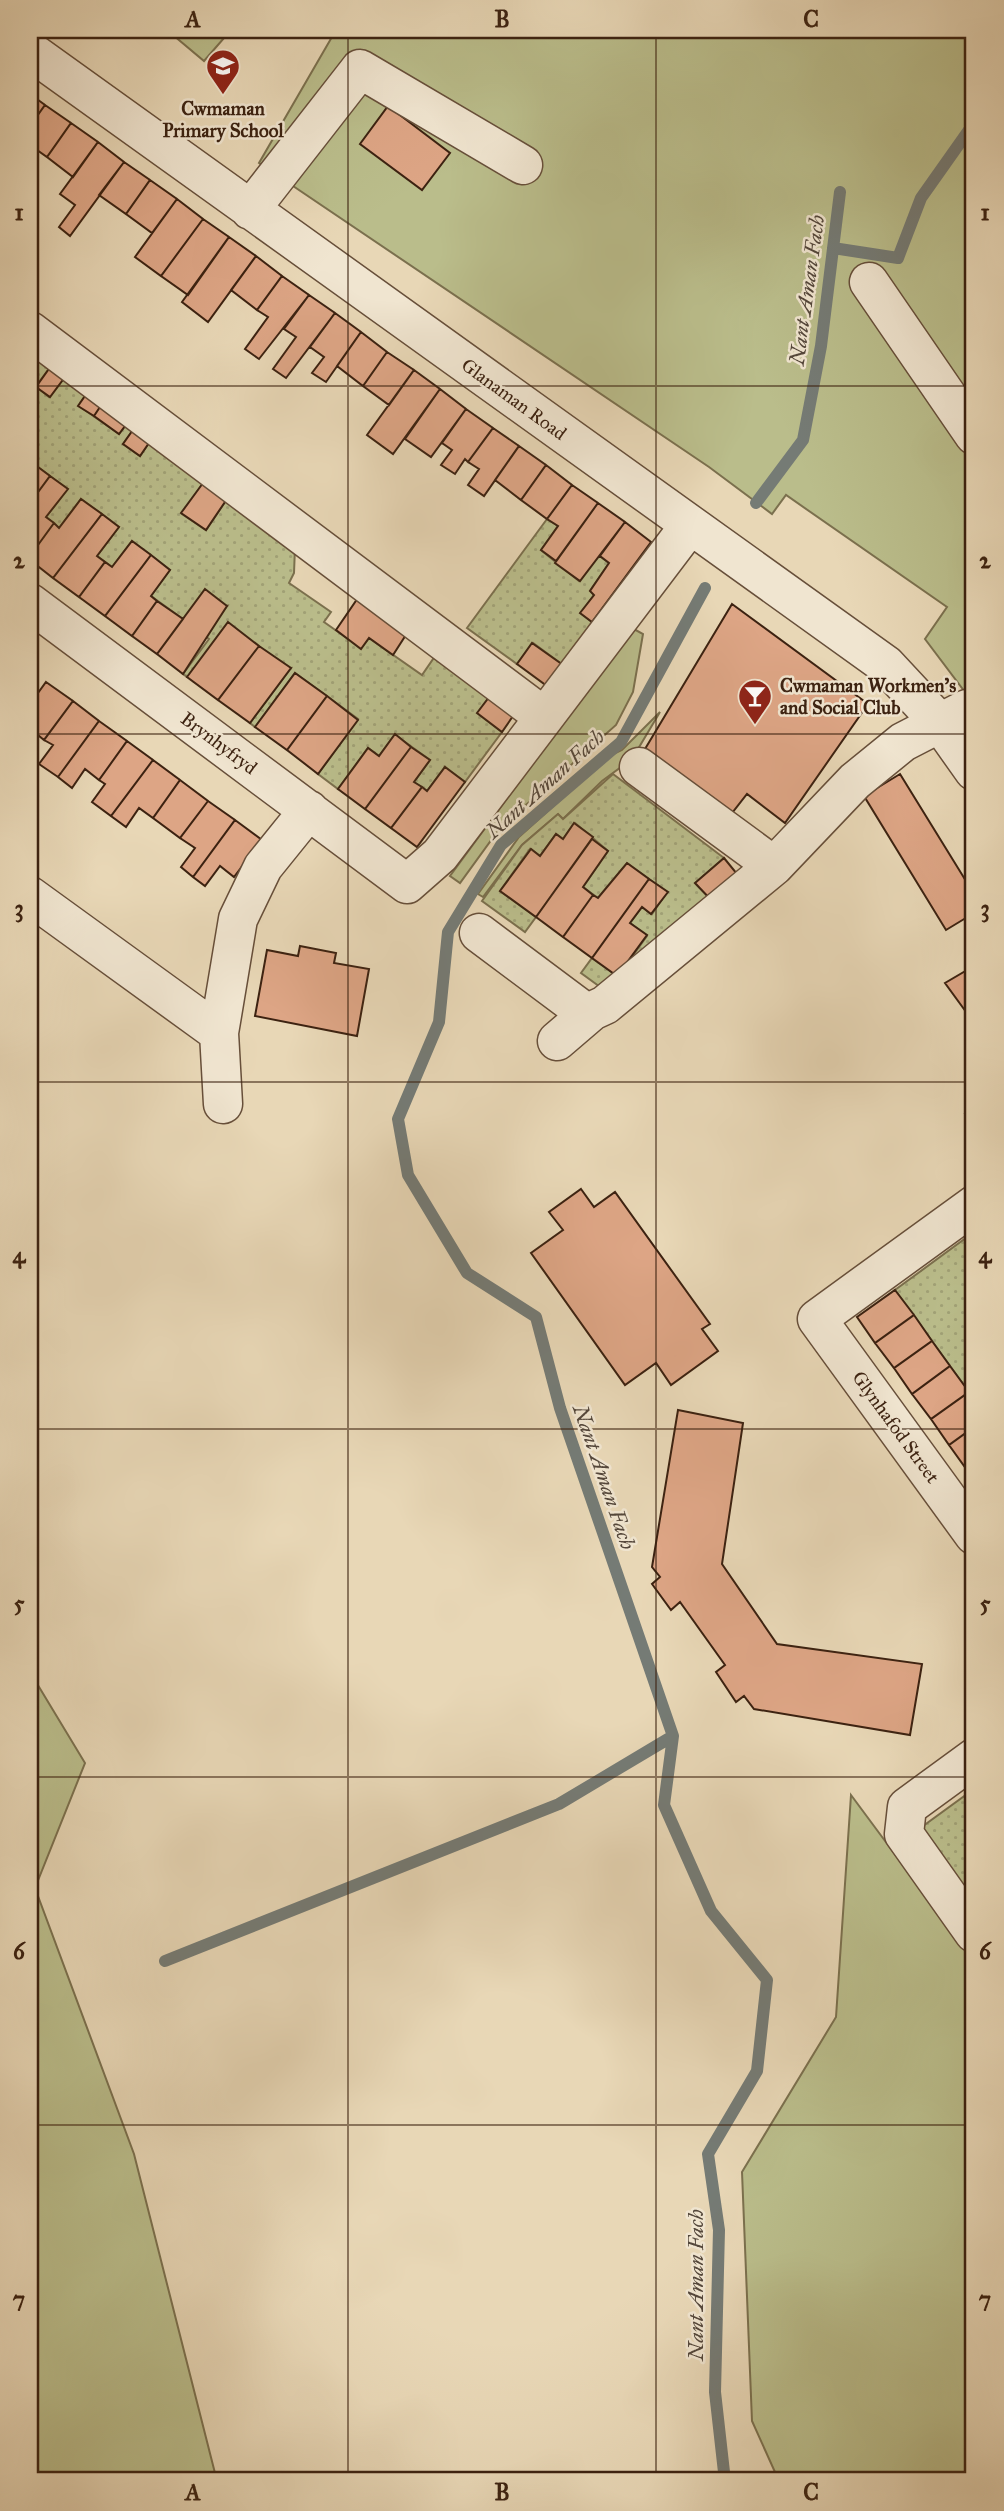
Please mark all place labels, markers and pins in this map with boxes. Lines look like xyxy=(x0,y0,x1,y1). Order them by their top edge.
school or university icon: Cwmaman Primary School xyxy=(204,47,242,96)
place label: Cwmaman Primary School xyxy=(162,97,284,143)
place label: Cwmaman Workmen’s and Social Club xyxy=(780,674,956,719)
bar icon: Cwmaman Workmen’s and Social Club xyxy=(736,677,774,726)

